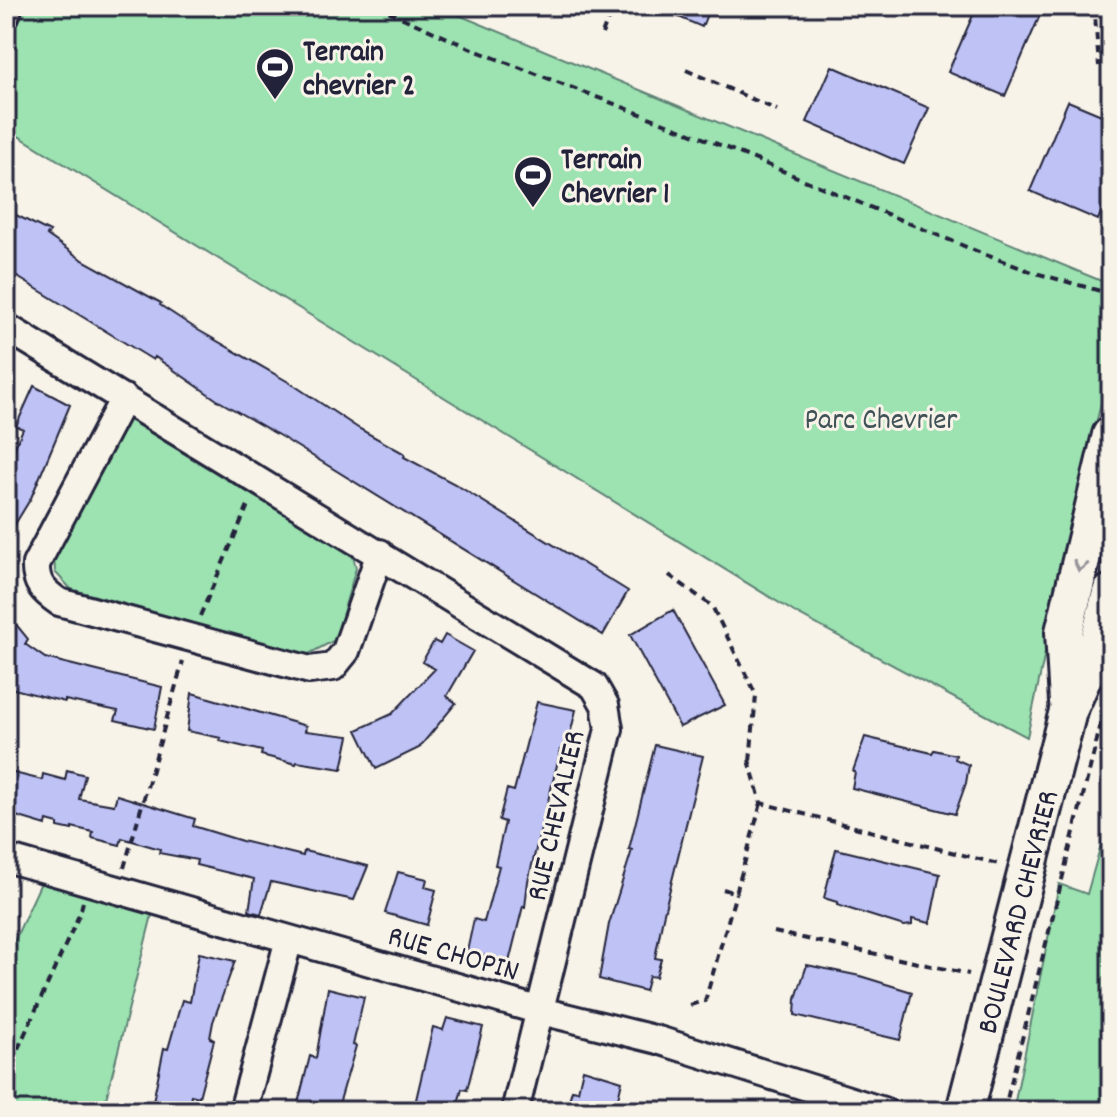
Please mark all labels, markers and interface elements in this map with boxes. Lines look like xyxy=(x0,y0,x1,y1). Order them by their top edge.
place label: Terrain chevrier 2 xyxy=(303,33,415,110)
sports icon: Terrain chevrier 2 xyxy=(254,46,296,101)
place label: Terrain Chevrier 1 xyxy=(561,141,670,218)
sports icon: Terrain Chevrier 1 xyxy=(512,154,554,209)
park label: Parc Chevrier xyxy=(805,401,957,444)
one-way arrow xyxy=(1072,558,1089,572)
street label: RUE CHEVALIER xyxy=(518,726,599,906)
street label: BOULEVARD CHEVRIER xyxy=(969,786,1073,1039)
street label: RUE CHOPIN xyxy=(382,917,523,996)

